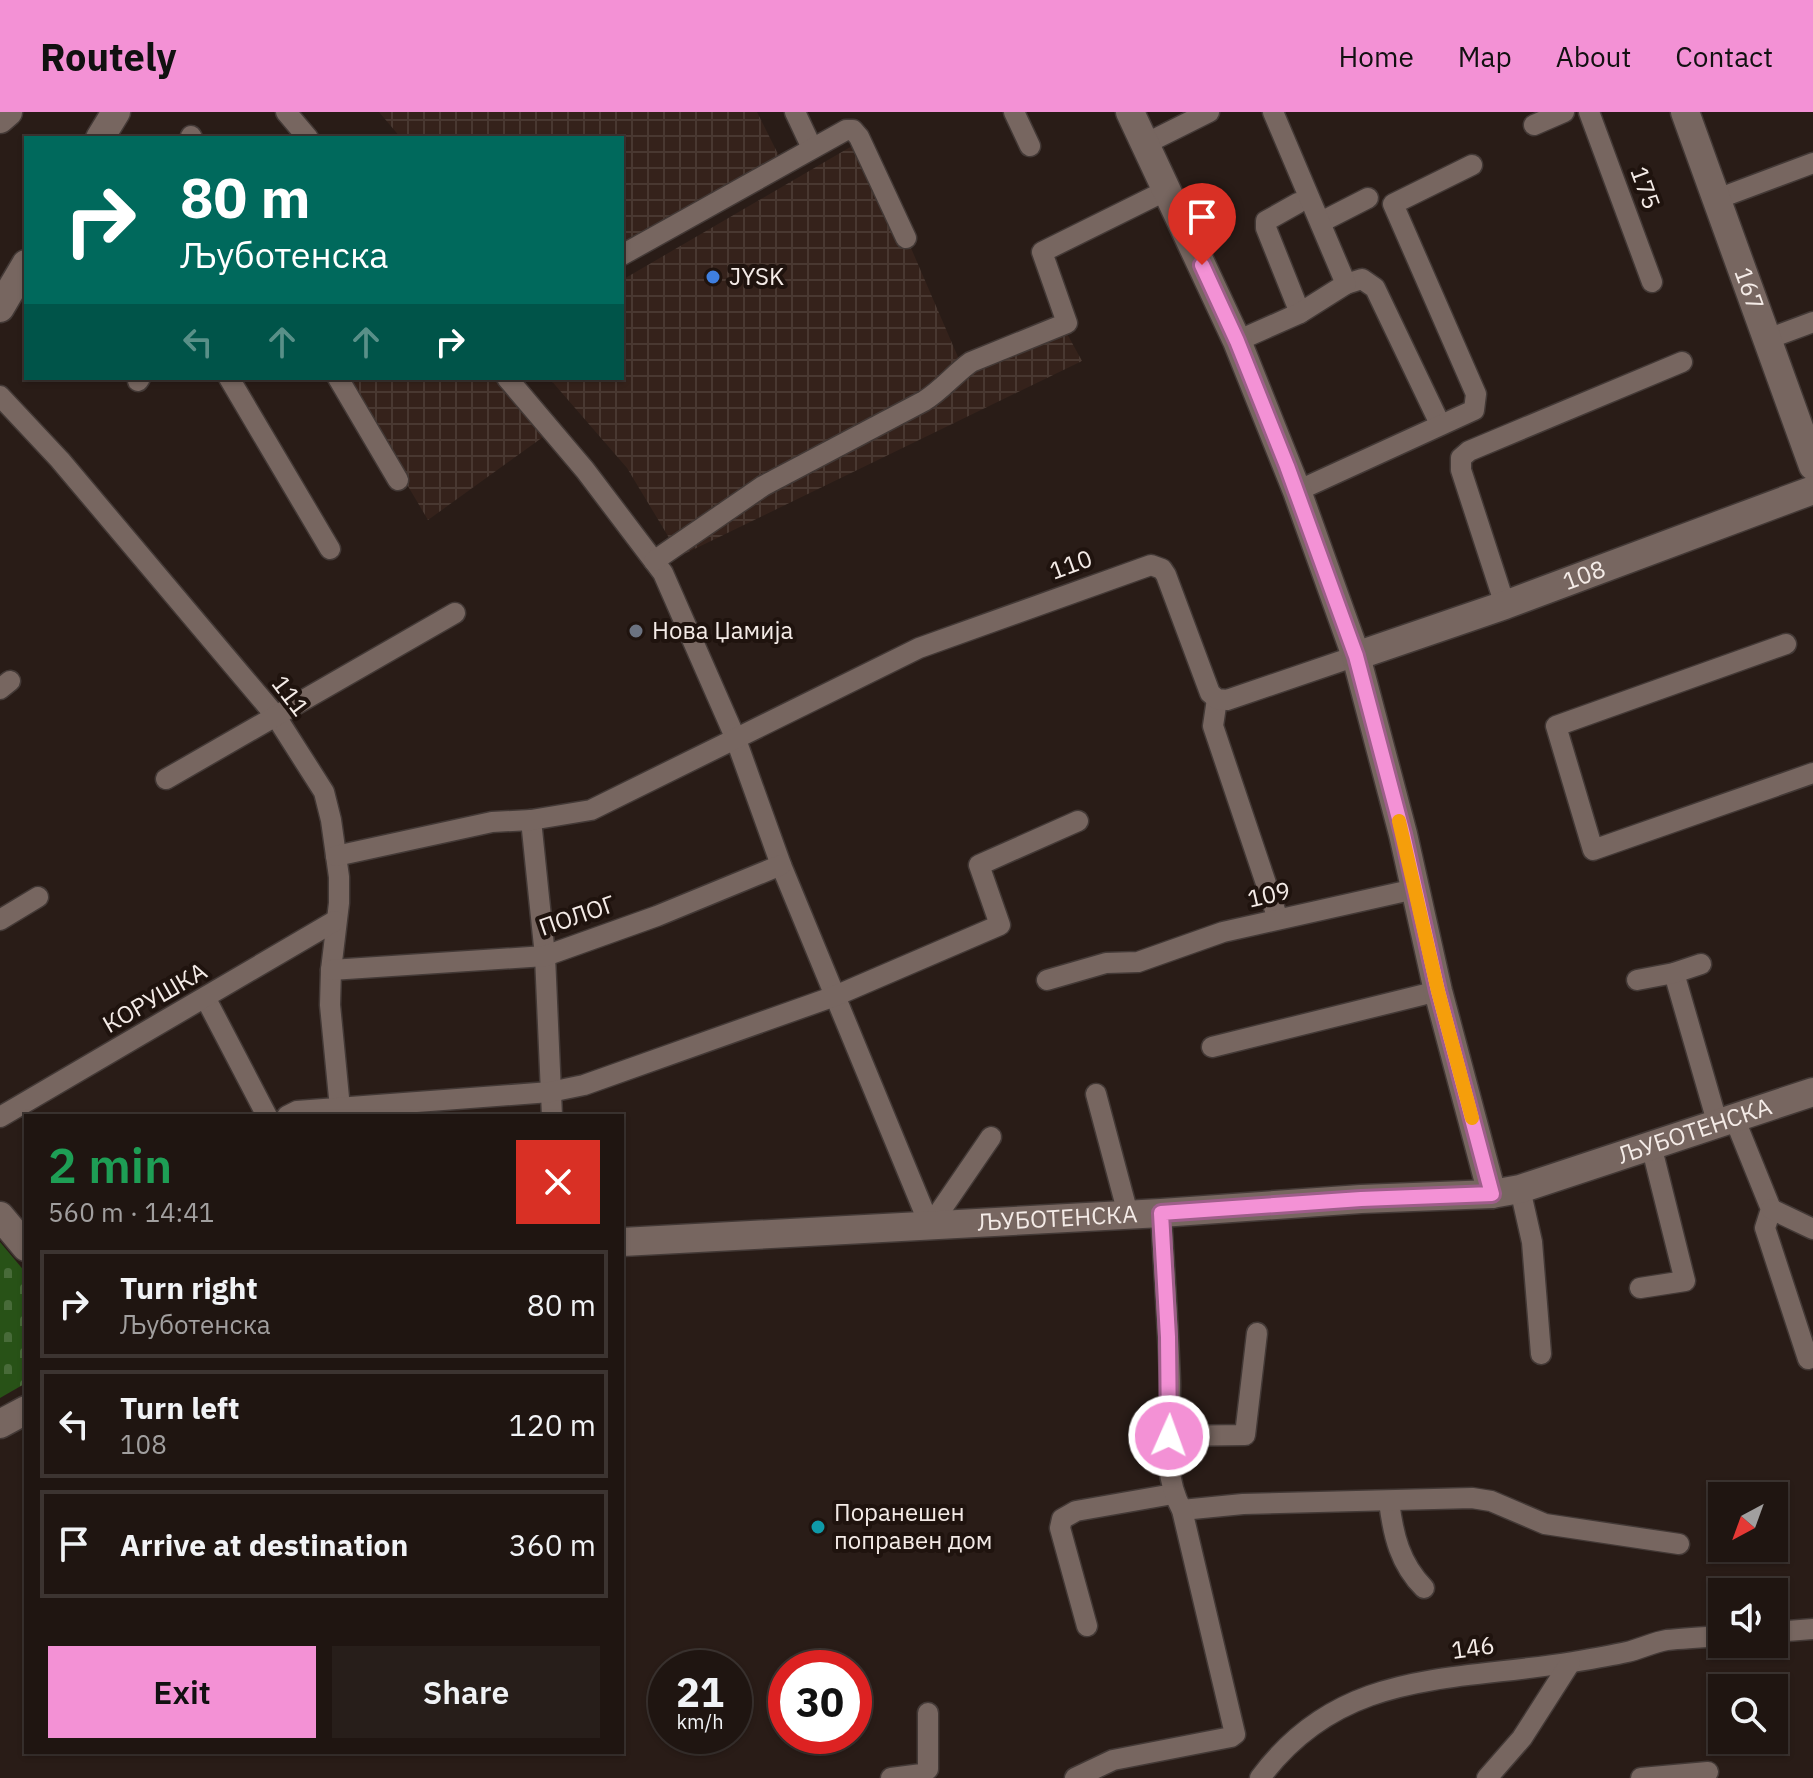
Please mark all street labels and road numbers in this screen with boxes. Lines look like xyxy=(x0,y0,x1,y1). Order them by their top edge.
street label: 175 xyxy=(1624,162,1668,213)
street label: 167 xyxy=(1727,263,1772,314)
street label: 110 xyxy=(1045,542,1096,586)
street label: 108 xyxy=(1558,552,1610,597)
street label: 111 xyxy=(265,669,317,722)
street label: 109 xyxy=(1244,874,1293,914)
street label: ПОЛОГ xyxy=(534,887,619,943)
street label: КОРУШКА xyxy=(97,954,212,1040)
street label: ЉУБОТЕНСКА xyxy=(1613,1090,1776,1171)
street label: ЉУБОТЕНСКА xyxy=(976,1197,1138,1238)
street label: 146 xyxy=(1449,1628,1496,1666)

